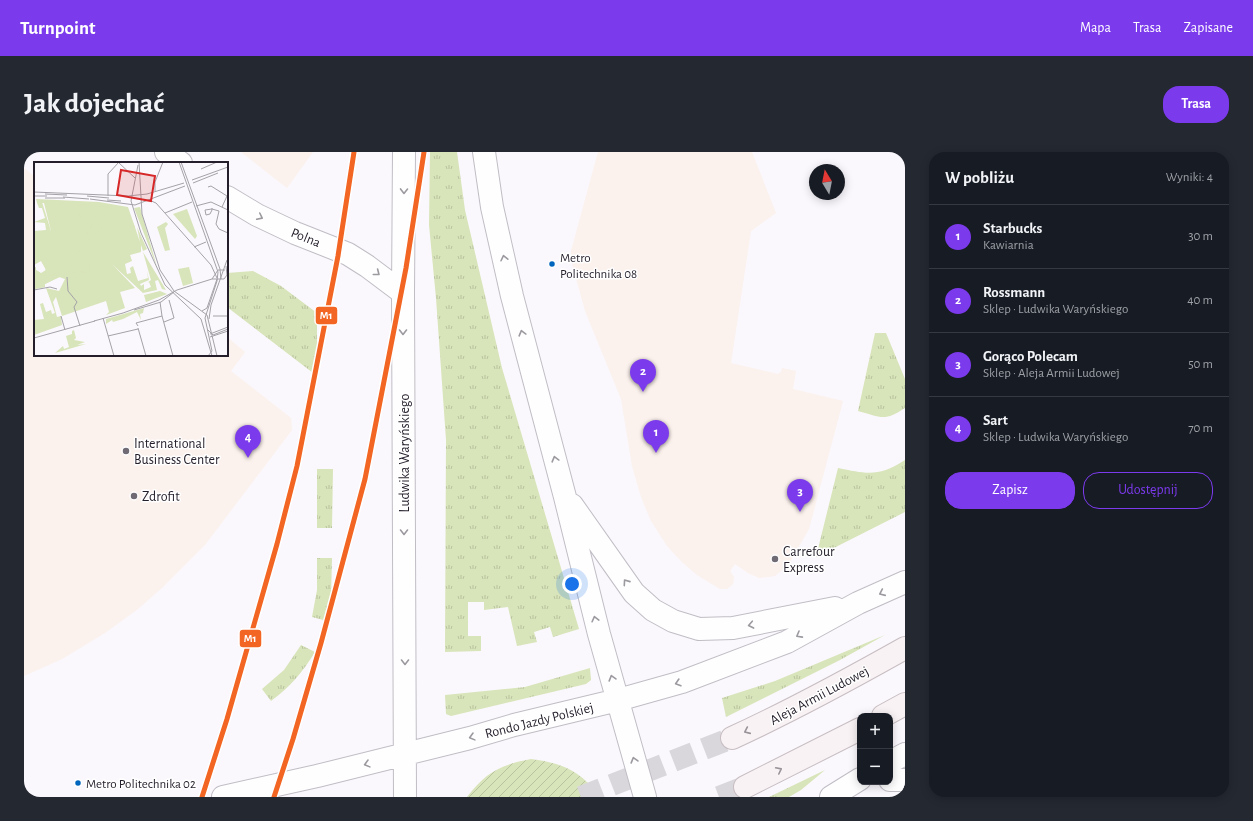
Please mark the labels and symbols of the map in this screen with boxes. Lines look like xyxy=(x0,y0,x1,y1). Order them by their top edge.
inset map xyxy=(34,162,228,356)
north arrow xyxy=(809,164,845,200)
one-way arrow xyxy=(399,188,408,194)
one-way arrow xyxy=(256,212,264,220)
street label: Polna xyxy=(289,226,323,250)
place label: Metro Politechnika 08 xyxy=(560,252,637,281)
one-way arrow xyxy=(500,255,508,261)
marker: Metro Politechnika 08 xyxy=(547,259,557,269)
one-way arrow xyxy=(372,269,379,276)
line badge: M1 xyxy=(315,306,338,325)
text: M1 xyxy=(320,310,332,321)
one-way arrow xyxy=(399,329,407,335)
one-way arrow xyxy=(518,330,527,337)
pin: 2 xyxy=(630,359,656,392)
street label: Ludwika Waryńskiego xyxy=(398,393,412,512)
pin: 1 xyxy=(643,420,669,453)
pin: 4 xyxy=(235,425,261,458)
place label: International Business Center xyxy=(134,437,220,467)
marker: International Business Center xyxy=(121,446,131,456)
one-way arrow xyxy=(552,456,560,462)
pin: 3 xyxy=(787,479,813,512)
place label: Zdrofit xyxy=(142,490,180,504)
marker: Zdrofit xyxy=(129,491,139,501)
one-way arrow xyxy=(400,529,408,535)
place label: Carrefour Express xyxy=(783,545,835,575)
marker: Carrefour Express xyxy=(770,554,780,564)
your location xyxy=(562,574,582,594)
one-way arrow xyxy=(624,579,631,586)
one-way arrow xyxy=(878,588,885,596)
one-way arrow xyxy=(592,616,600,622)
one-way arrow xyxy=(748,620,754,628)
line badge: M1 xyxy=(239,629,262,648)
one-way arrow xyxy=(796,631,803,638)
text: M1 xyxy=(244,633,256,644)
one-way arrow xyxy=(400,659,409,665)
street label: Aleja Armii Ludowej xyxy=(768,664,871,728)
one-way arrow xyxy=(608,675,617,682)
one-way arrow xyxy=(675,678,682,687)
street label: Rondo Jazdy Polskiej xyxy=(483,701,595,741)
one-way arrow xyxy=(743,727,750,735)
one-way arrow xyxy=(468,732,475,741)
one-way arrow xyxy=(630,756,639,763)
one-way arrow xyxy=(364,759,370,767)
one-way arrow xyxy=(775,767,783,775)
marker: Metro Politechnika 02 xyxy=(73,778,83,788)
place label: Metro Politechnika 02 xyxy=(86,778,196,791)

